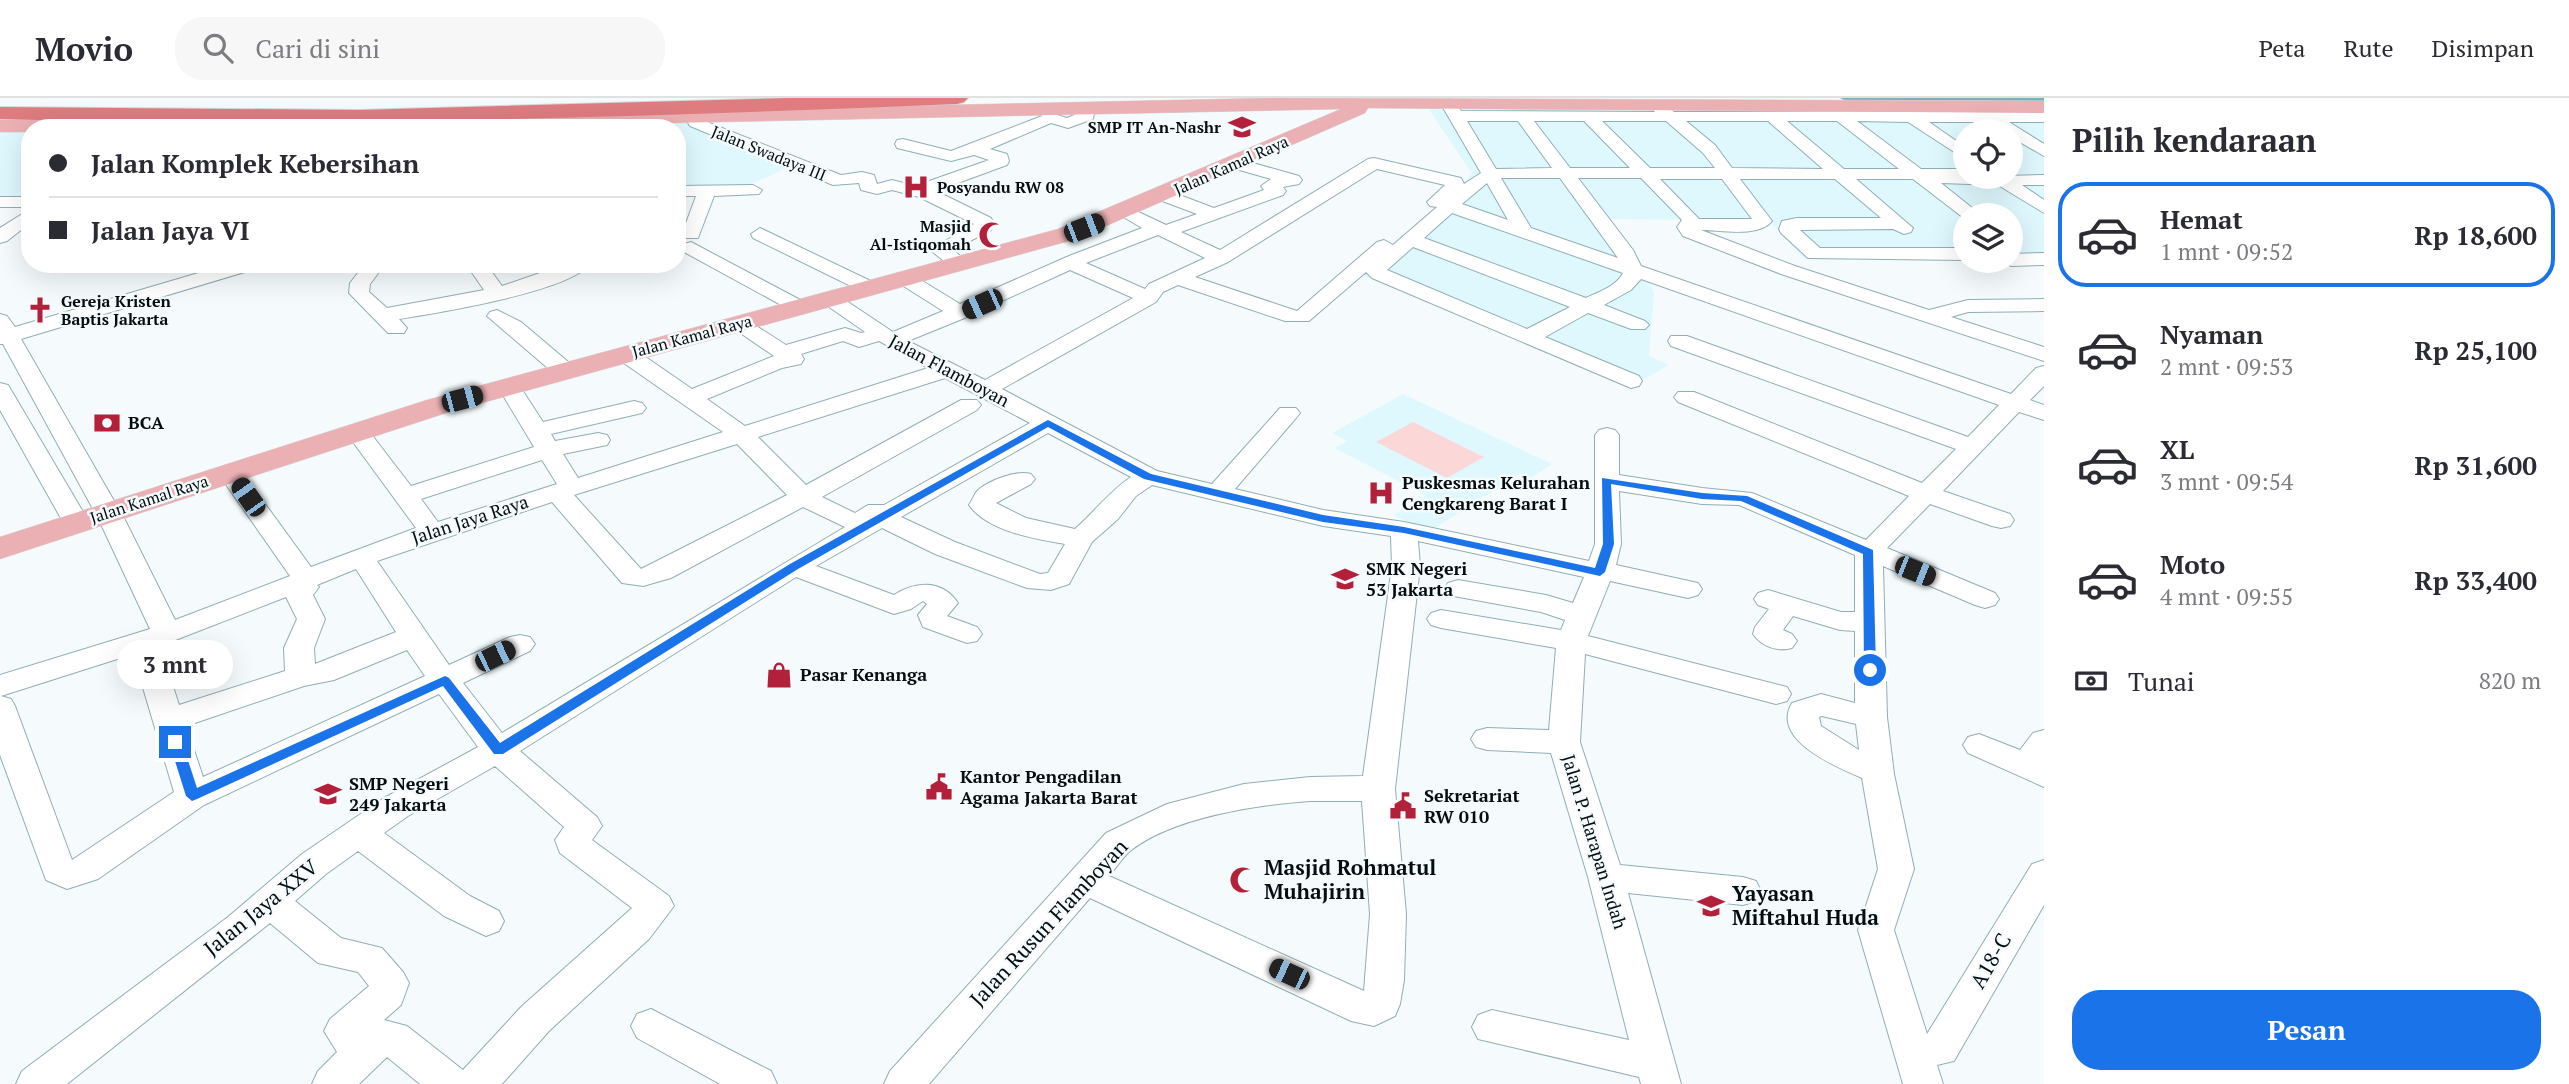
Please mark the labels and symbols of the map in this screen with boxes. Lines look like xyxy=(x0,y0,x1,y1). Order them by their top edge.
school or university icon: SMP IT An-Nashr xyxy=(1227,112,1257,142)
place label: SMP IT An-Nashr xyxy=(1088,116,1221,138)
street label: Jalan Swadaya III xyxy=(708,120,830,186)
street label: Jalan Kamal Raya xyxy=(1170,130,1292,200)
hospital icon: Posyandu RW 08 xyxy=(901,172,931,202)
place label: Posyandu RW 08 xyxy=(937,176,1064,198)
car xyxy=(1061,211,1108,245)
place label: Masjid Al-Istiqomah xyxy=(870,215,972,255)
mosque icon: Masjid Al-Istiqomah xyxy=(977,220,1007,250)
car xyxy=(959,286,1006,322)
place label: Gereja Kristen Baptis Jakarta xyxy=(61,290,172,330)
church icon: Gereja Kristen Baptis Jakarta xyxy=(25,295,55,325)
street label: Jalan Kamal Raya xyxy=(630,309,754,363)
street label: Jalan Flamboyan xyxy=(885,328,1014,412)
car xyxy=(439,383,486,415)
bank icon: BCA xyxy=(92,408,122,438)
place label: BCA xyxy=(128,410,165,434)
street label: Jalan Kamal Raya xyxy=(87,469,211,529)
place label: Puskesmas Kelurahan Cengkareng Barat I xyxy=(1402,470,1591,515)
car xyxy=(228,474,269,520)
hospital icon: Puskesmas Kelurahan Cengkareng Barat I xyxy=(1366,478,1396,508)
street label: Jalan Jaya Raya xyxy=(408,489,531,549)
car xyxy=(1892,553,1939,589)
place label: SMK Negeri 53 Jakarta xyxy=(1366,556,1467,601)
school or university icon: SMK Negeri 53 Jakarta xyxy=(1330,564,1360,594)
car xyxy=(472,637,519,675)
callout: 3 mnt xyxy=(117,640,233,690)
route start xyxy=(1854,654,1886,686)
shop icon: Pasar Kenanga xyxy=(764,660,794,690)
place label: Pasar Kenanga xyxy=(800,662,927,686)
route end xyxy=(159,726,191,758)
street label: Jalan P. Harapan Indah xyxy=(1557,752,1633,932)
place label: Kantor Pengadilan Agama Jakarta Barat xyxy=(960,764,1138,809)
place label: SMP Negeri 249 Jakarta xyxy=(349,771,449,816)
public building icon: Kantor Pengadilan Agama Jakarta Barat xyxy=(924,772,954,802)
school or university icon: SMP Negeri 249 Jakarta xyxy=(313,779,343,809)
place label: Sekretariat RW 010 xyxy=(1424,783,1520,828)
public building icon: Sekretariat RW 010 xyxy=(1388,791,1418,821)
street label: Jalan Rusun Flamboyan xyxy=(963,832,1134,1012)
street label: Jalan Jaya XXV xyxy=(198,852,324,962)
place label: Masjid Rohmatul Muhajirin xyxy=(1264,853,1436,905)
mosque icon: Masjid Rohmatul Muhajirin xyxy=(1228,865,1258,895)
place label: Yayasan Miftahul Huda xyxy=(1732,879,1879,931)
school or university icon: Yayasan Miftahul Huda xyxy=(1696,891,1726,921)
street label: A18-C xyxy=(1963,928,2017,993)
car xyxy=(1266,956,1313,992)

